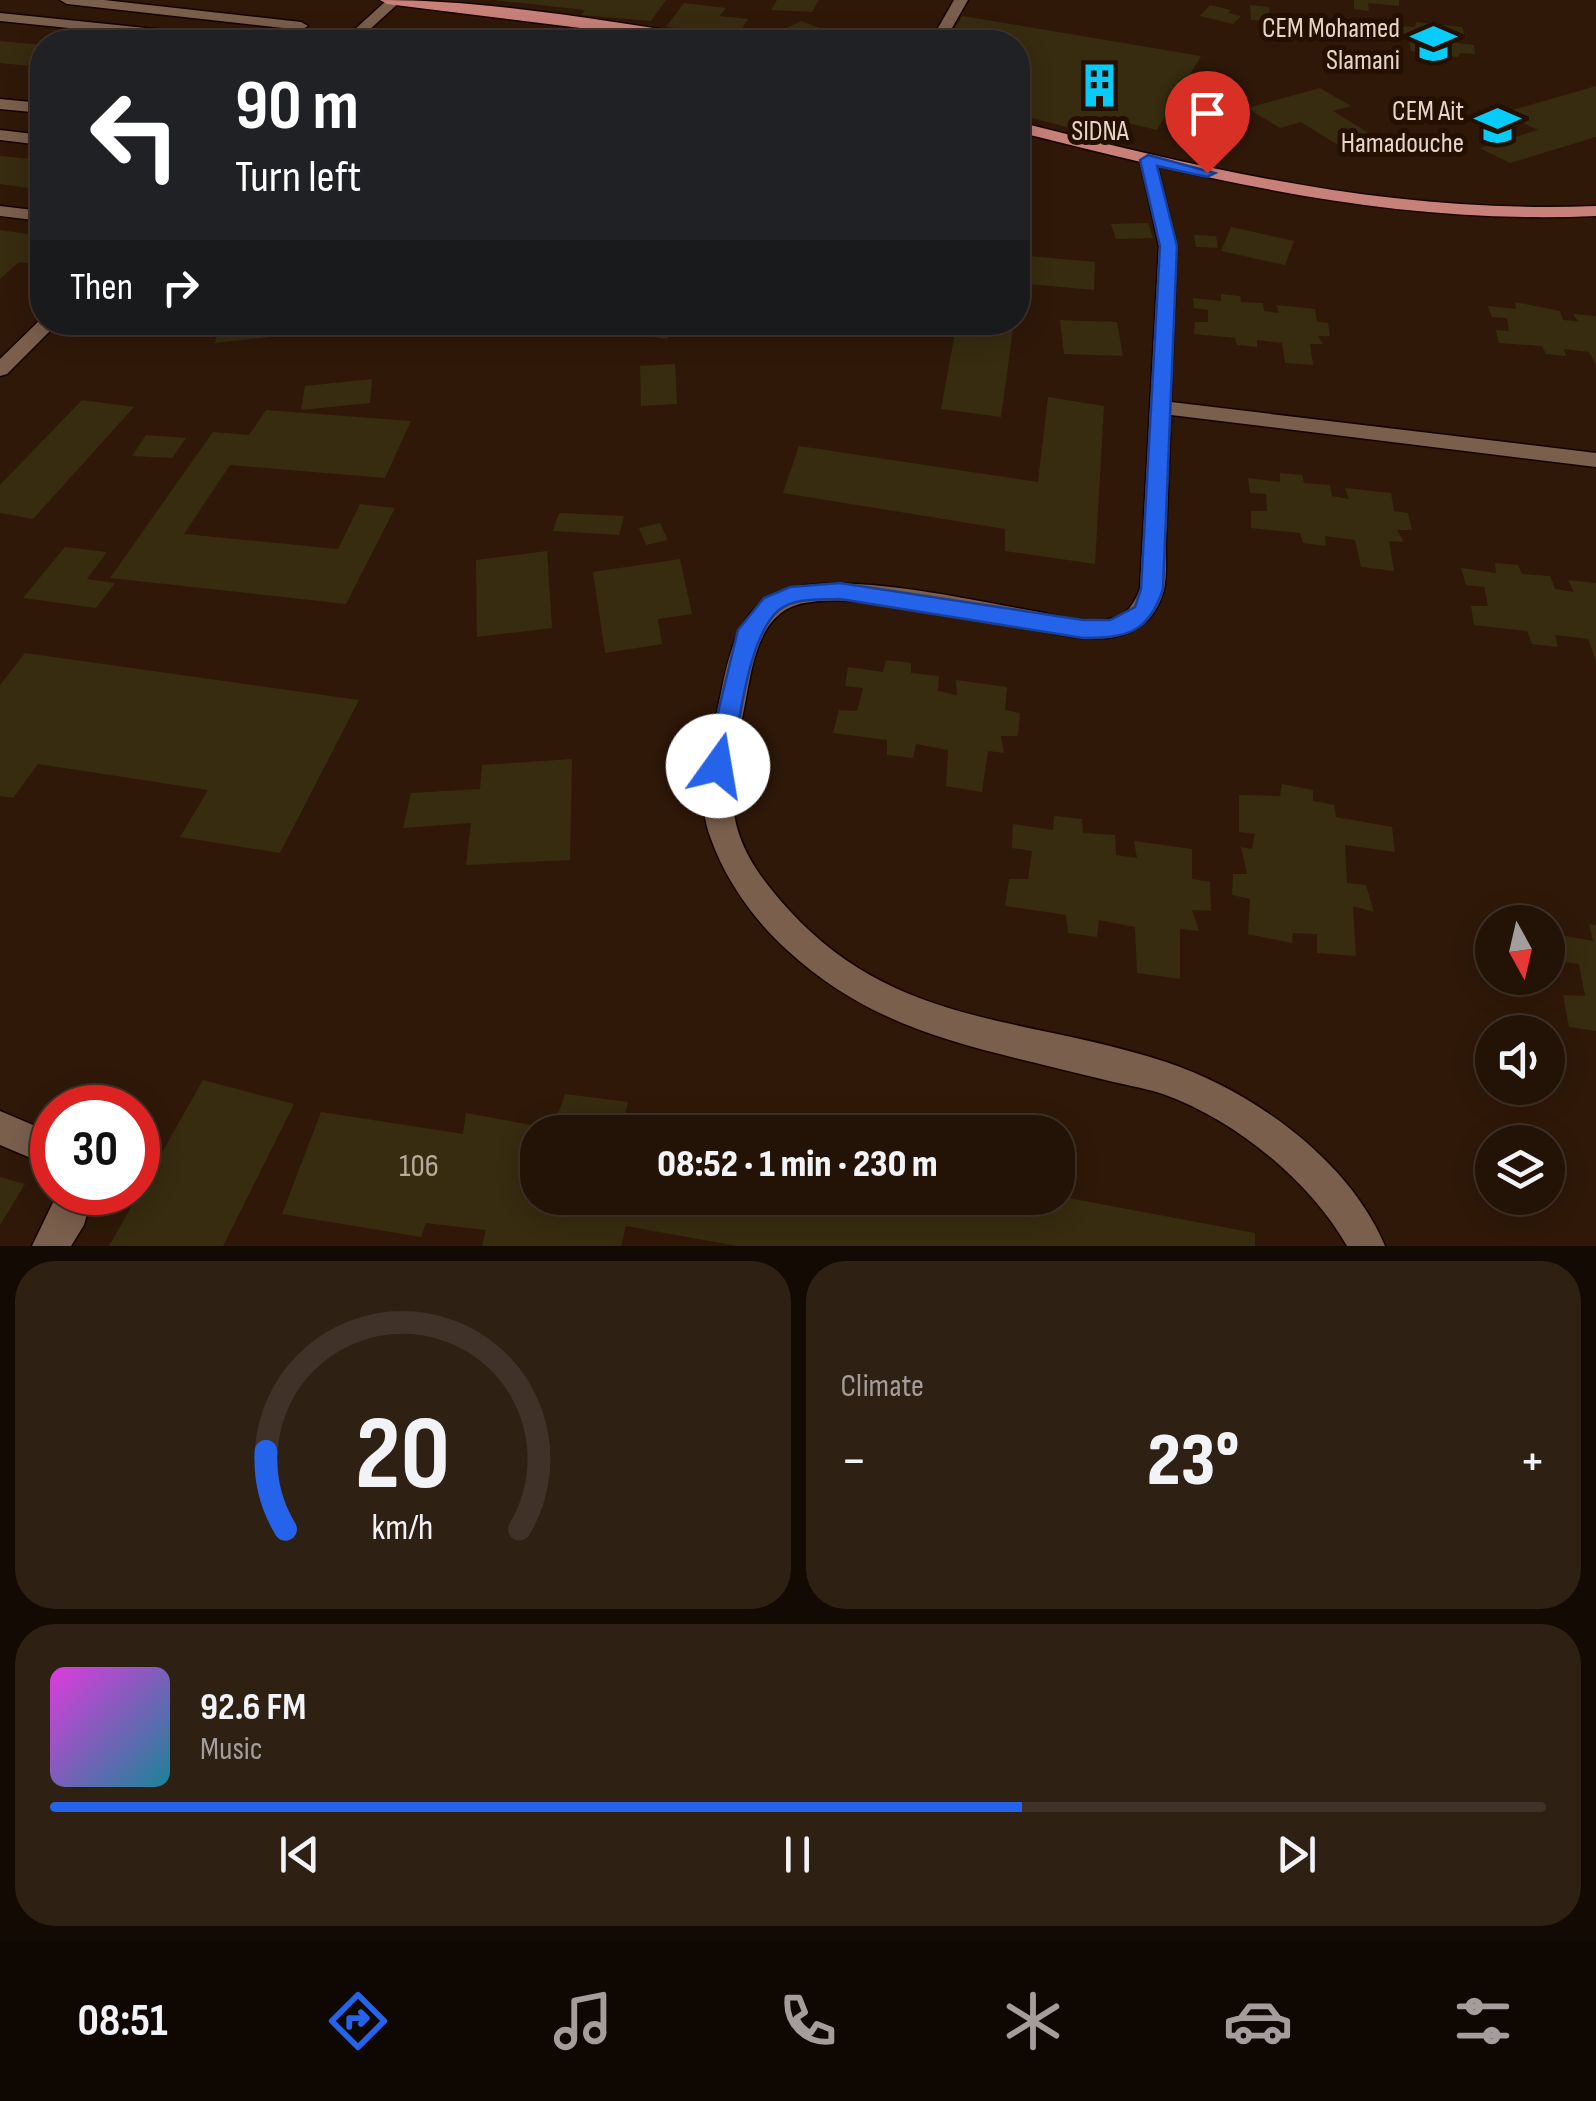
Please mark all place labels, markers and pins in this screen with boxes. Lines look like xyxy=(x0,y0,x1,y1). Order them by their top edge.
place label: CEM Mohamed Slamani xyxy=(1262,12,1400,77)
school or university icon: CEM Mohamed Slamani xyxy=(1409,19,1457,67)
building icon: SIDNA xyxy=(1076,61,1124,109)
pin xyxy=(1165,71,1250,174)
place label: CEM Ait Hamadouche xyxy=(1341,95,1464,160)
school or university icon: CEM Ait Hamadouche xyxy=(1473,102,1521,150)
place label: SIDNA xyxy=(1071,115,1130,148)

